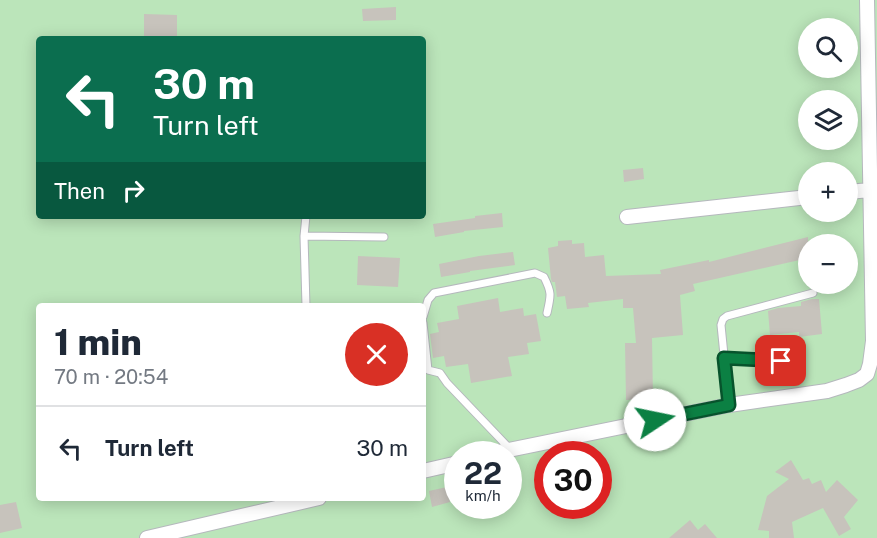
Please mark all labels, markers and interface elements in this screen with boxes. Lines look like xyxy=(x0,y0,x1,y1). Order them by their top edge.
map controls xyxy=(798,18,858,294)
button: search xyxy=(798,18,858,78)
text: 30 m xyxy=(153,59,255,108)
icon: left xyxy=(54,60,132,138)
button: layers xyxy=(798,90,858,150)
text: Turn left xyxy=(153,109,259,141)
button: + xyxy=(798,162,858,222)
icon: right xyxy=(117,174,150,207)
text: Then xyxy=(54,178,105,204)
button: − xyxy=(798,234,858,294)
text: 1 min xyxy=(54,321,142,363)
button: close xyxy=(345,323,408,386)
pin xyxy=(755,335,806,386)
icon: arrive xyxy=(764,344,797,377)
text: 70 m · 20:54 xyxy=(54,365,168,389)
position arrow xyxy=(623,388,687,452)
icon: left xyxy=(54,432,87,465)
text: Turn left xyxy=(105,435,194,461)
text: 30 m xyxy=(356,435,408,461)
speed limit sign: 30 xyxy=(534,441,612,519)
text: 22 xyxy=(464,455,502,491)
text: km/h xyxy=(465,487,501,504)

